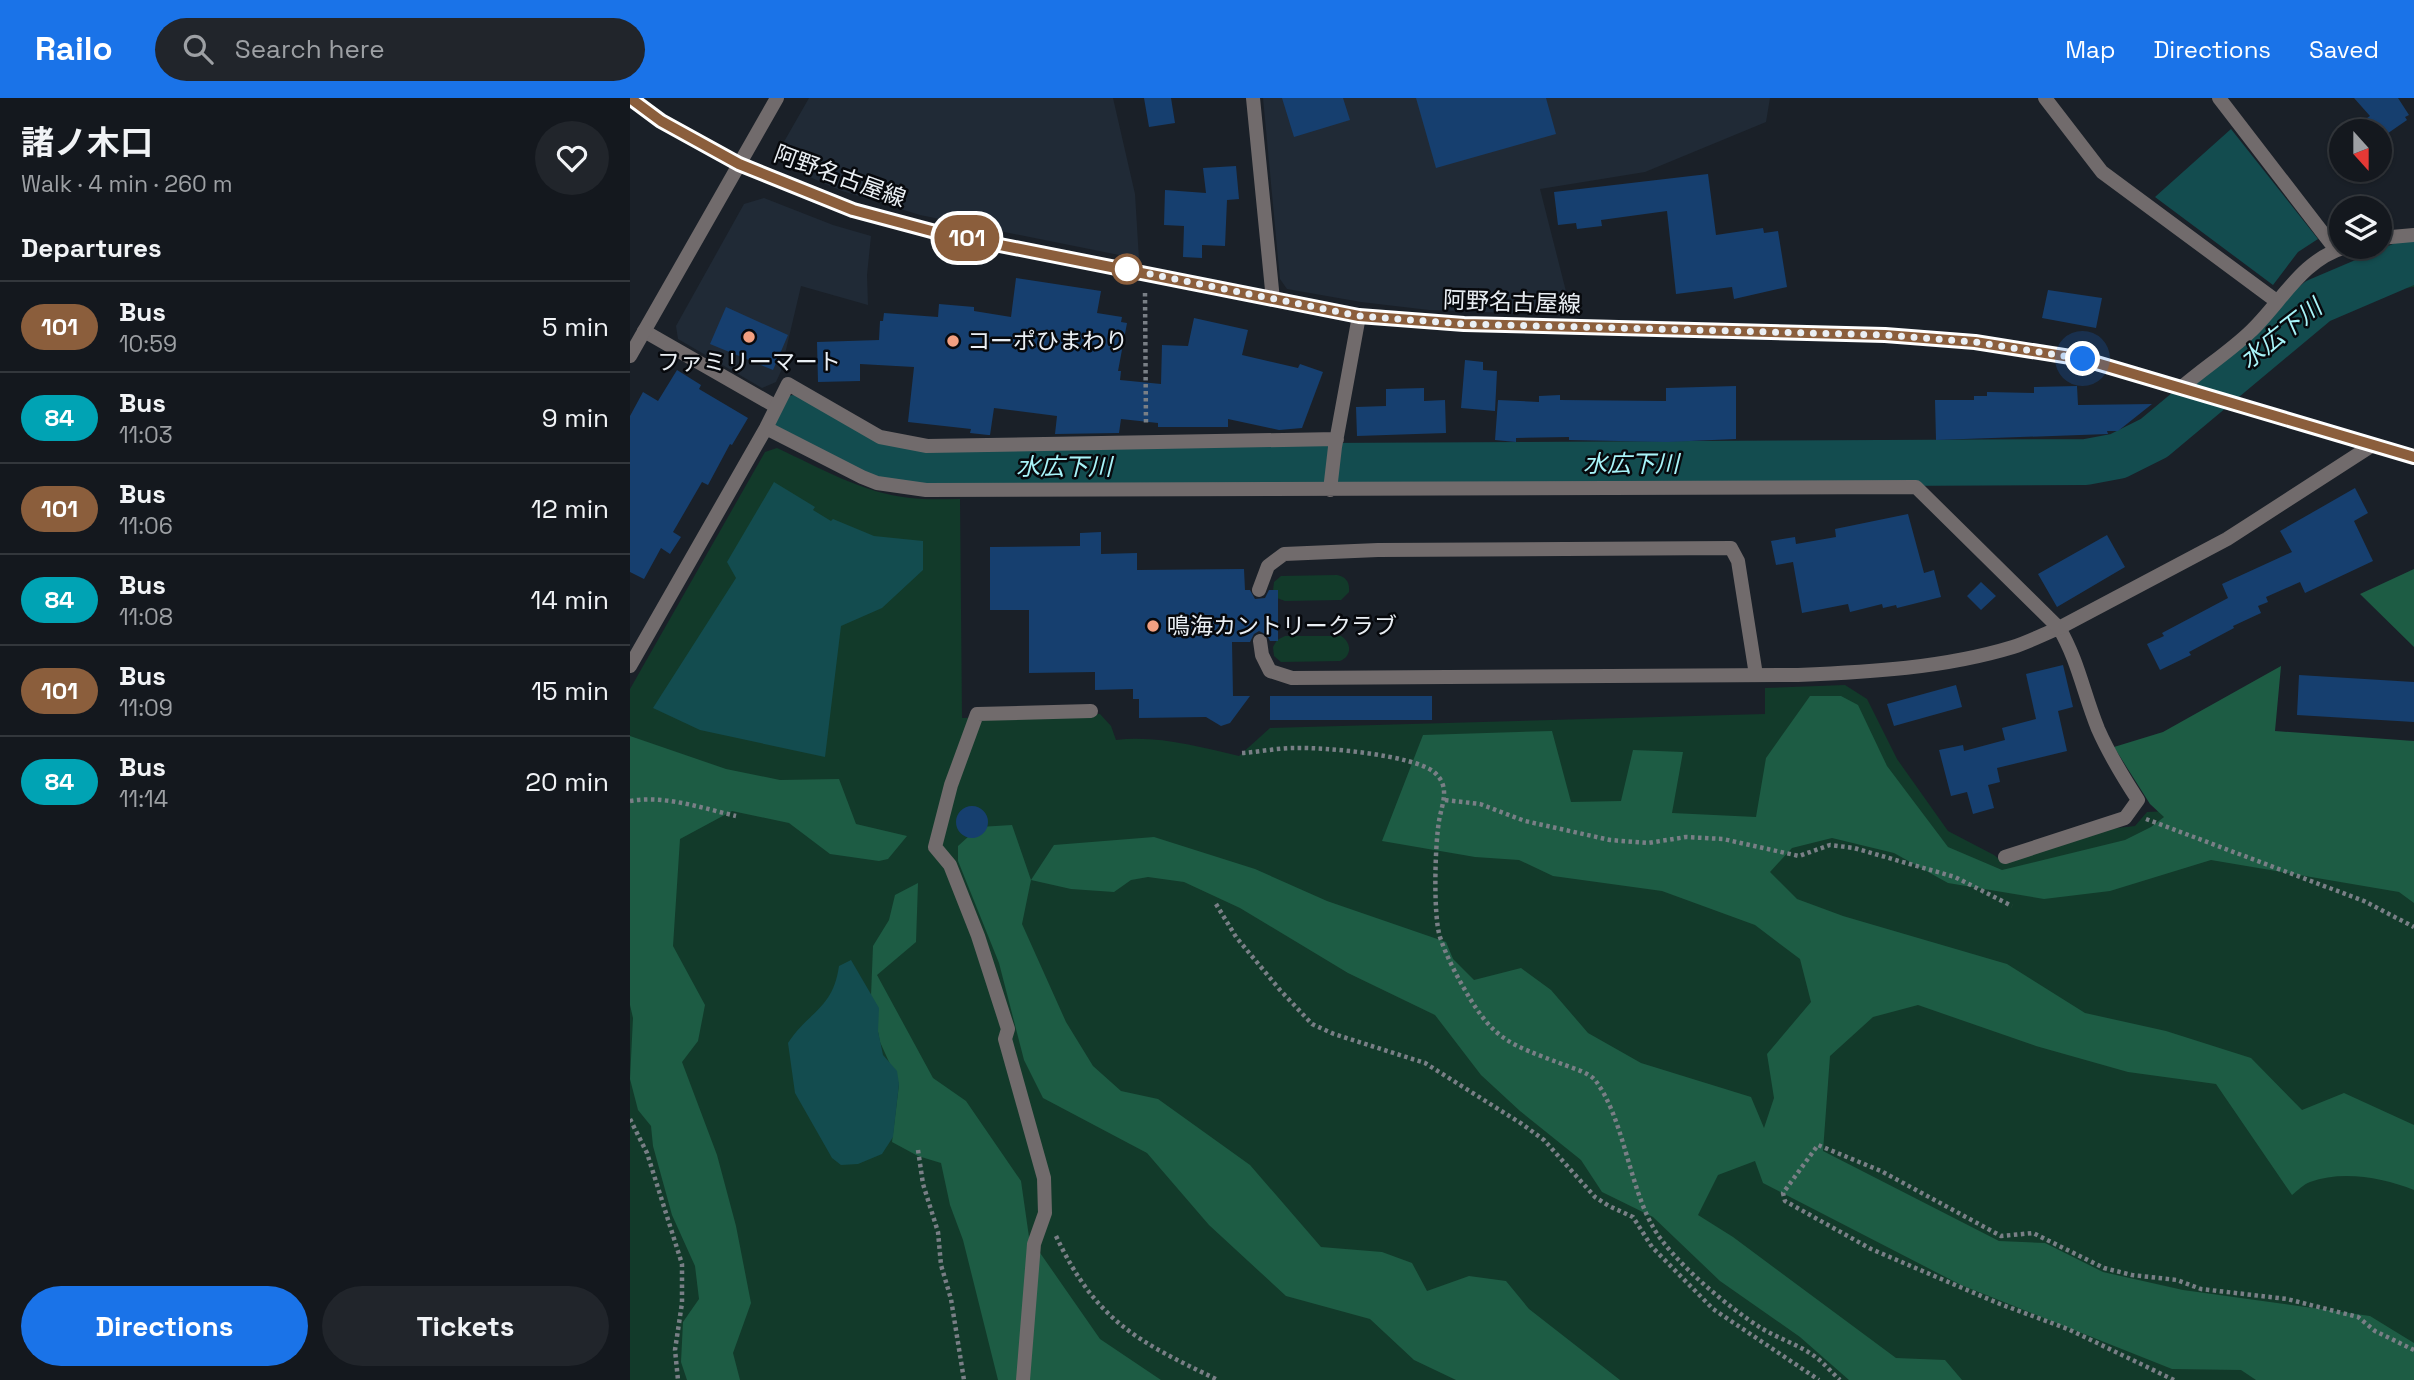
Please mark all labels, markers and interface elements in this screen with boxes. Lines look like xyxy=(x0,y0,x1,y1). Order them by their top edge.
search box xyxy=(155,18,645,81)
text: Railo xyxy=(35,28,113,70)
icon: search xyxy=(179,30,217,68)
text: Search here xyxy=(235,32,385,66)
text: Map xyxy=(2065,34,2115,65)
text: Directions xyxy=(2153,34,2271,65)
text: Saved xyxy=(2309,34,2379,65)
north arrow xyxy=(2329,119,2392,182)
map controls xyxy=(2329,119,2392,259)
button: heart xyxy=(535,121,609,195)
text: 諸ノ木口 xyxy=(21,122,153,164)
street label: 阿野名古屋線 xyxy=(770,138,910,214)
text: Walk · 4 min · 260 m xyxy=(21,169,233,199)
button: layers xyxy=(2329,196,2392,259)
line badge: 101 xyxy=(927,215,1007,261)
text: 101 xyxy=(948,222,986,253)
text: Departures xyxy=(21,231,162,265)
unlabelled marker xyxy=(1112,254,1142,284)
street label: 阿野名古屋線 xyxy=(1443,285,1581,319)
water label: 水広下川 xyxy=(2233,290,2330,375)
text: Bus xyxy=(119,295,166,329)
text: 5 min xyxy=(542,310,609,344)
text: 101 xyxy=(41,311,78,342)
place label: コーポひまわり xyxy=(967,326,1128,356)
text: 10:59 xyxy=(119,329,177,359)
marker: ファミリーマート xyxy=(741,329,757,345)
marker: コーポひまわり xyxy=(945,333,961,349)
your location xyxy=(2065,341,2100,376)
place label: ファミリーマート xyxy=(657,347,841,377)
text: Bus xyxy=(119,386,166,420)
text: 9 min xyxy=(542,401,609,435)
text: 84 xyxy=(45,402,74,433)
text: 11:03 xyxy=(119,420,173,450)
water label: 水広下川 xyxy=(1583,448,1682,479)
water label: 水広下川 xyxy=(1016,451,1115,482)
text: Bus xyxy=(119,477,166,511)
text: 12 min xyxy=(531,492,609,526)
text: 101 xyxy=(41,493,78,524)
text: 11:06 xyxy=(119,511,173,541)
text: Bus xyxy=(119,568,166,602)
text: 14 min xyxy=(531,583,609,617)
text: 84 xyxy=(45,584,74,615)
text: 11:08 xyxy=(119,602,173,632)
place label: 鳴海カントリークラブ xyxy=(1167,611,1397,641)
marker: 鳴海カントリークラブ xyxy=(1145,618,1161,634)
text: Bus xyxy=(119,659,166,693)
text: 15 min xyxy=(531,674,609,708)
text: 101 xyxy=(41,675,78,706)
text: 11:09 xyxy=(119,693,173,723)
text: Bus xyxy=(119,750,166,784)
text: 20 min xyxy=(525,765,609,799)
text: 84 xyxy=(45,766,74,797)
text: 11:14 xyxy=(119,784,168,814)
button: Directions xyxy=(21,1286,308,1366)
button: Tickets xyxy=(322,1286,609,1366)

